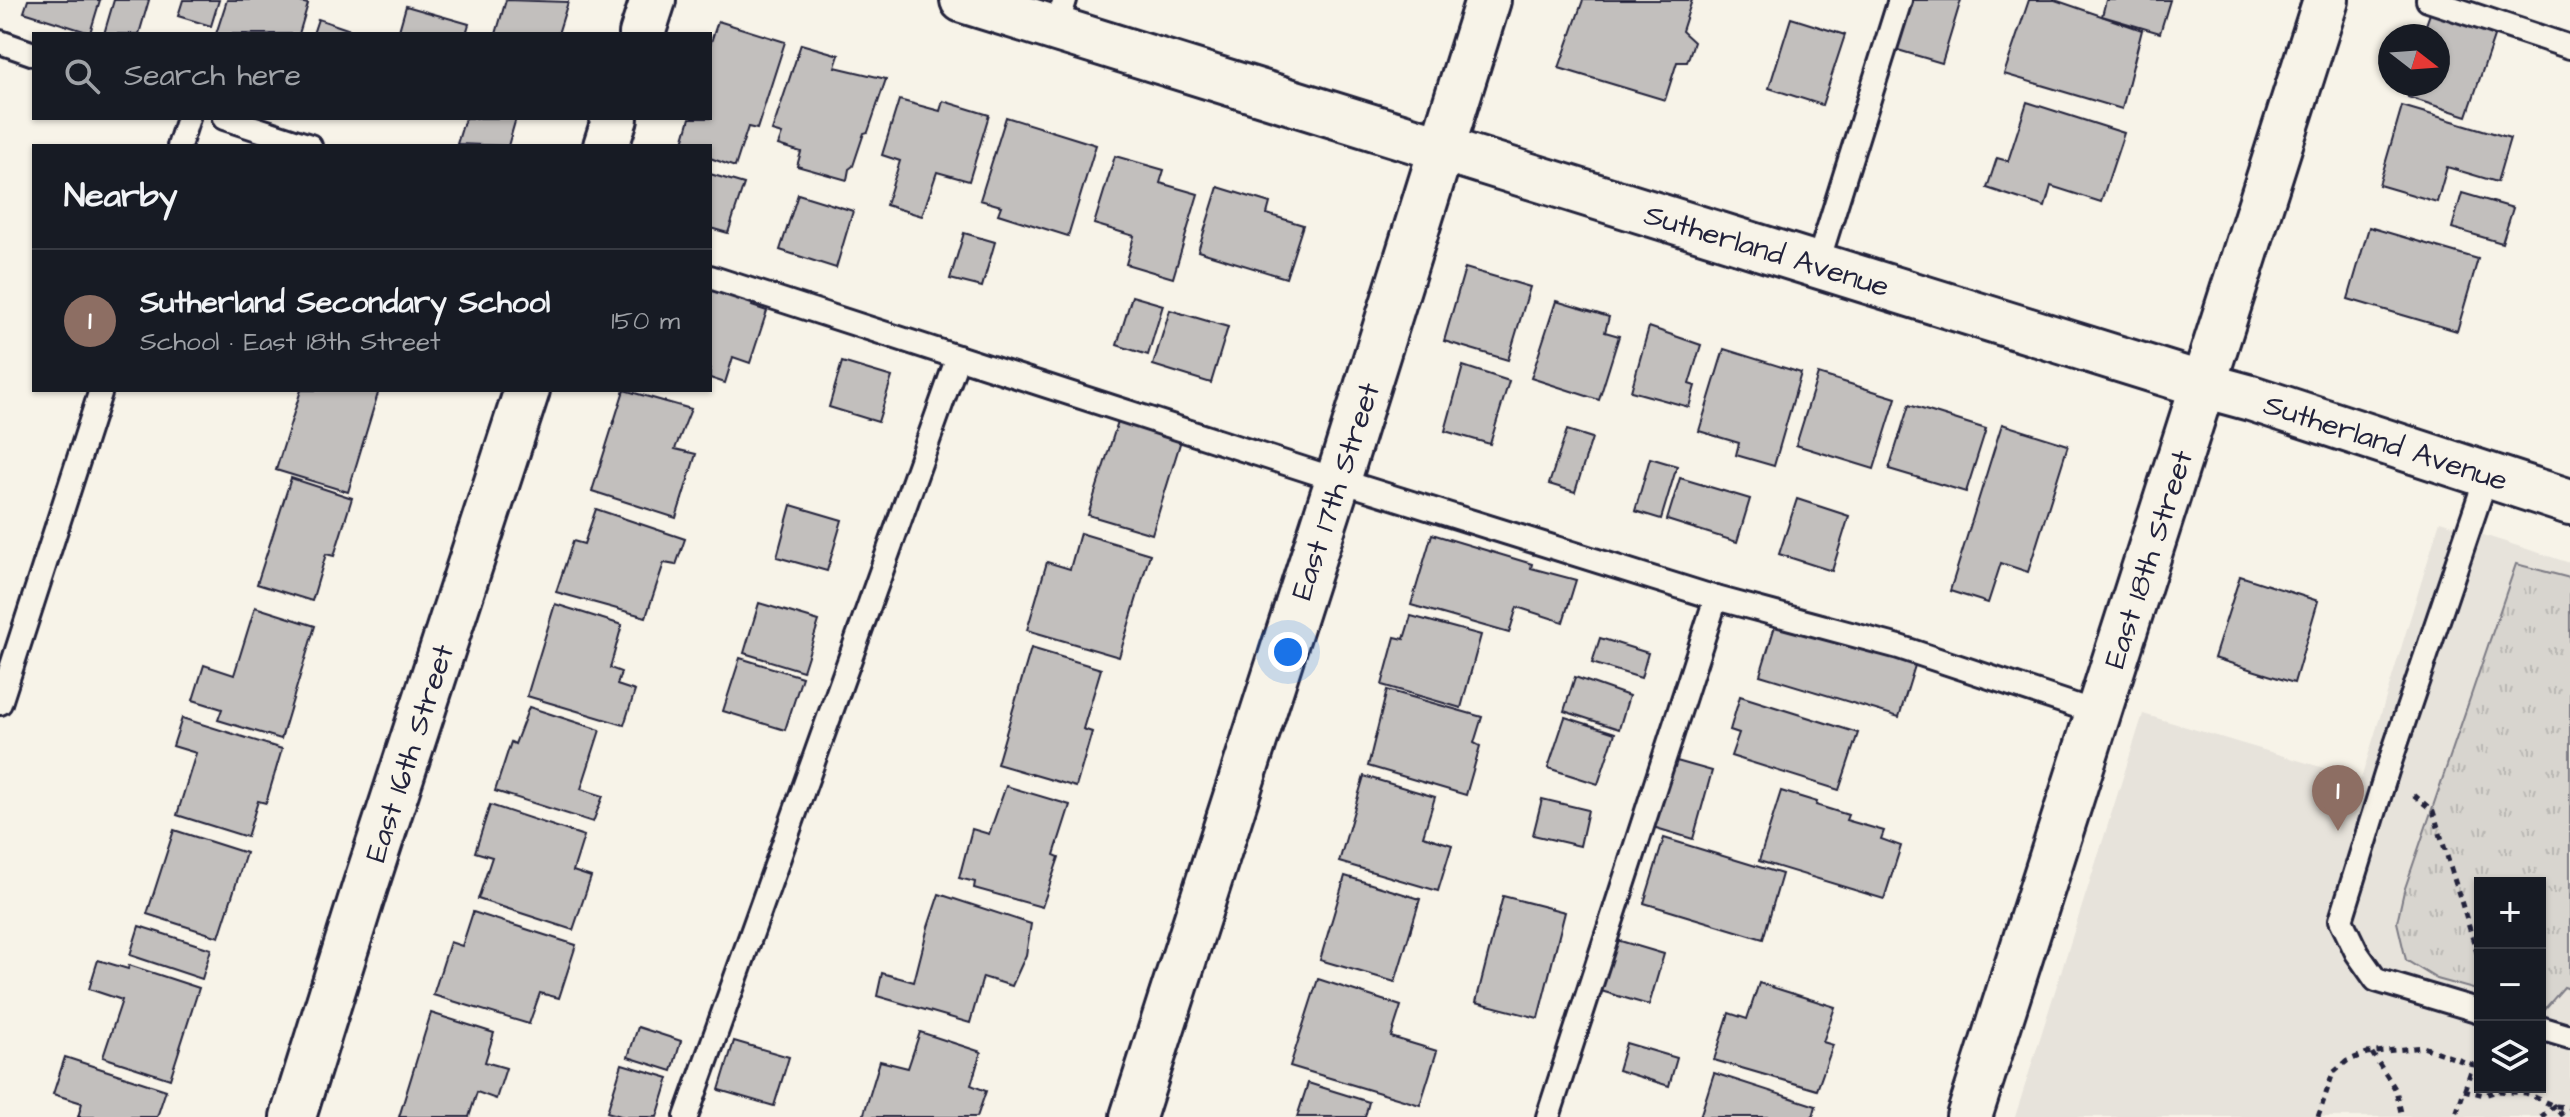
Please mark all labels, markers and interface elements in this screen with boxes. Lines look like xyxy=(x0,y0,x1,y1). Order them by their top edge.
north arrow xyxy=(2378,24,2450,96)
search box xyxy=(32,32,712,120)
icon: search xyxy=(60,54,104,98)
text: Search here xyxy=(124,55,301,97)
text: Nearby xyxy=(64,172,178,220)
street label: Sutherland Avenue xyxy=(1639,194,1894,308)
text: Sutherland Secondary School xyxy=(140,282,550,324)
text: 1 xyxy=(88,303,92,339)
text: 150 m xyxy=(611,303,680,339)
text: School · East 18th Street xyxy=(140,324,441,360)
street label: East 17th Street xyxy=(1281,377,1391,605)
street label: Sutherland Avenue xyxy=(2258,384,2513,502)
street label: East 18th Street xyxy=(2094,445,2204,674)
your location xyxy=(1268,632,1308,672)
street label: East 16th Street xyxy=(355,639,465,867)
pin: 1 xyxy=(2312,765,2364,831)
map controls xyxy=(2474,877,2546,1093)
button: + xyxy=(2474,877,2546,949)
button: − xyxy=(2474,949,2546,1021)
button: layers xyxy=(2474,1021,2546,1093)

